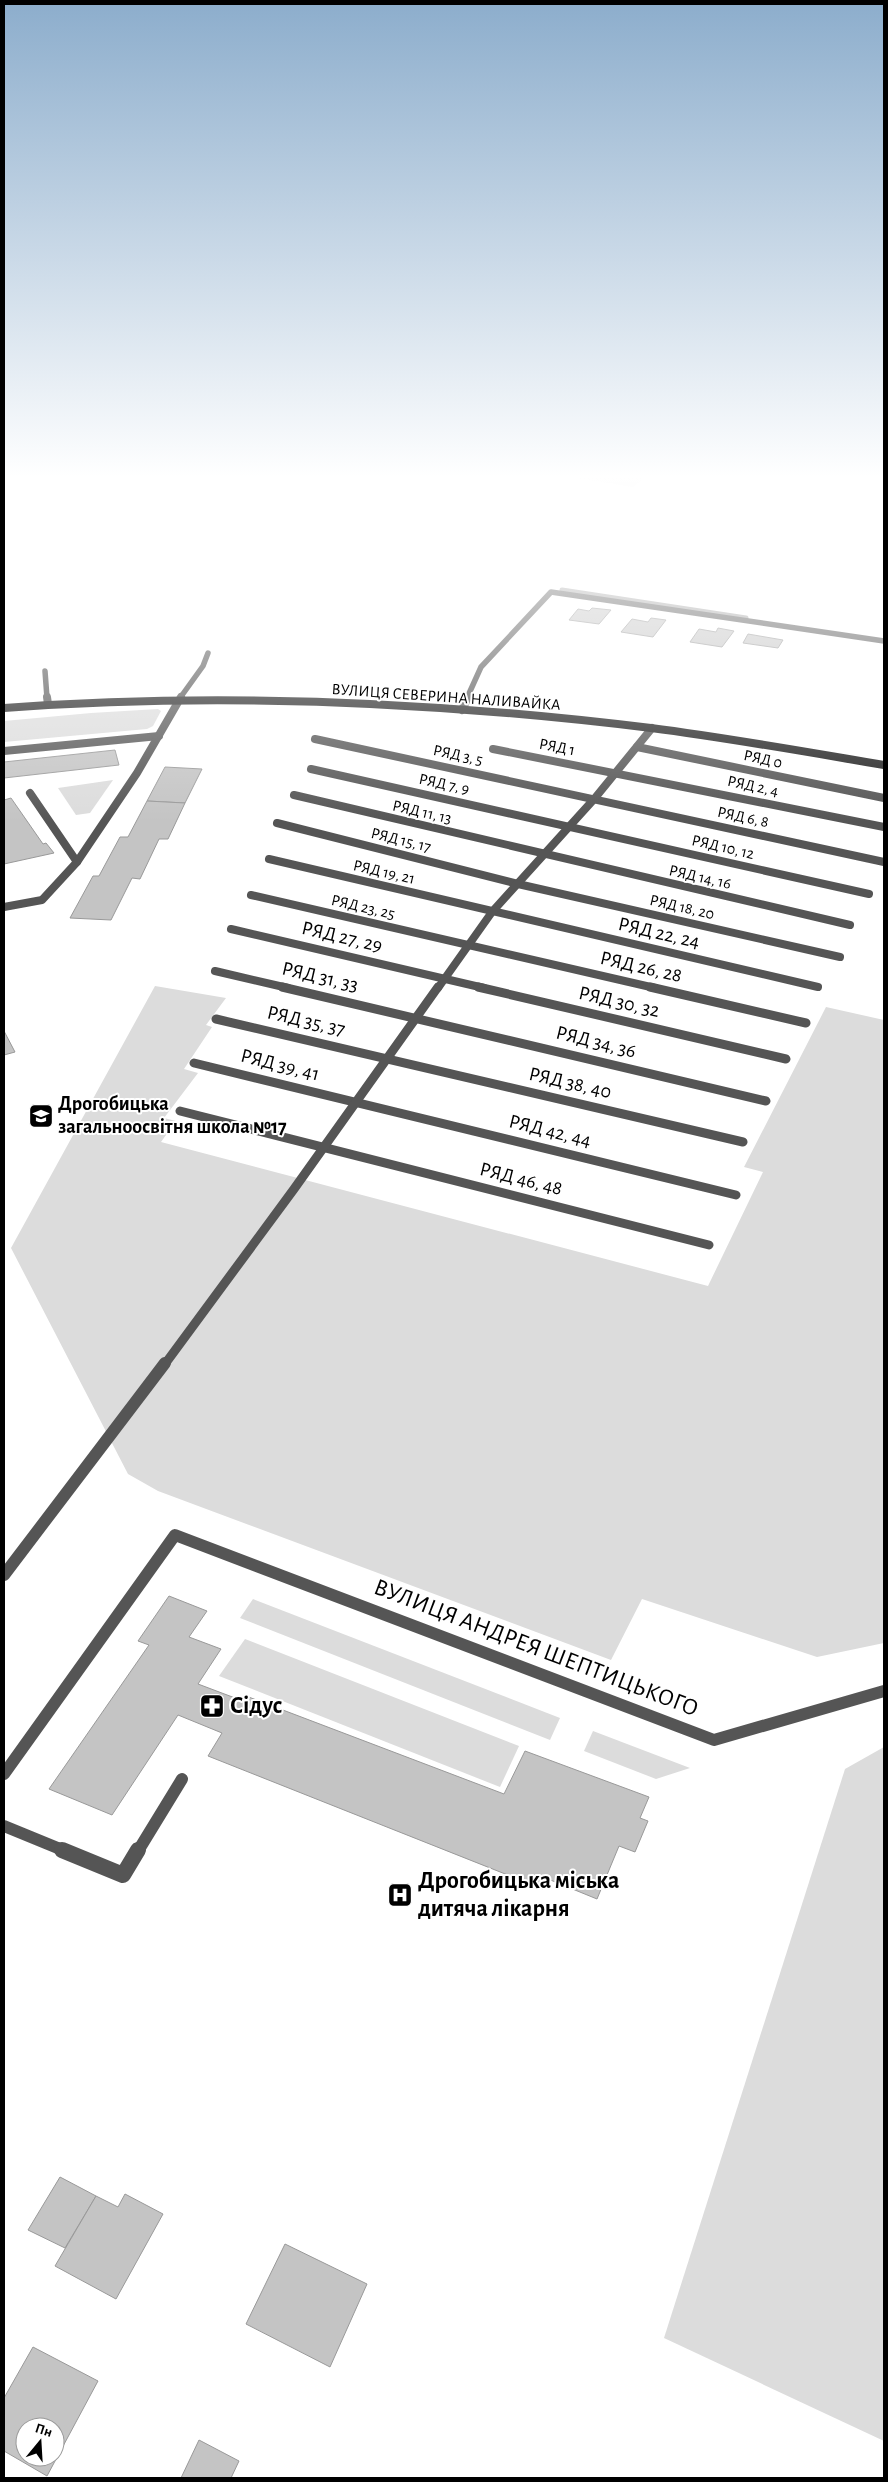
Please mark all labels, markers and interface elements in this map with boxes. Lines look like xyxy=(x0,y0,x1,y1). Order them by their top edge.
street label: ВУЛИЦЯ СЕВЕРИНА НАЛИВАЙКА xyxy=(331,680,562,713)
street label: РЯД 1 xyxy=(538,736,576,758)
street label: РЯД 3, 5 xyxy=(432,742,484,768)
street label: РЯД 0 xyxy=(742,747,784,771)
street label: РЯД 7, 9 xyxy=(417,771,471,797)
street label: РЯД 2, 4 xyxy=(726,773,780,799)
street label: РЯД 11, 13 xyxy=(391,797,453,827)
street label: РЯД 6, 8 xyxy=(716,804,770,830)
street label: РЯД 15, 17 xyxy=(369,825,433,855)
street label: РЯД 10, 12 xyxy=(690,832,756,862)
street label: РЯД 19, 21 xyxy=(352,857,416,887)
street label: РЯД 14, 16 xyxy=(667,862,733,892)
street label: РЯД 23, 25 xyxy=(330,892,396,922)
street label: РЯД 18, 20 xyxy=(648,892,716,922)
street label: РЯД 22, 24 xyxy=(616,914,702,952)
street label: РЯД 27, 29 xyxy=(300,918,384,956)
street label: РЯД 26, 28 xyxy=(598,948,684,986)
street label: РЯД 31, 33 xyxy=(280,958,360,996)
street label: РЯД 30, 32 xyxy=(577,983,661,1021)
street label: РЯД 35, 37 xyxy=(265,1002,347,1040)
street label: РЯД 34, 36 xyxy=(554,1022,638,1062)
street label: РЯД 39, 41 xyxy=(239,1046,321,1084)
street label: РЯД 38, 40 xyxy=(527,1064,613,1102)
place label: Дрогобицька загальноосвітня школа №17 xyxy=(58,1094,287,1137)
school or university icon: Дрогобицька загальноосвітня школа №17 xyxy=(28,1103,54,1129)
street label: РЯД 42, 44 xyxy=(507,1111,593,1151)
street label: РЯД 46, 48 xyxy=(478,1159,564,1199)
street label: ВУЛИЦЯ АНДРЕЯ ШЕПТИЦЬКОГО xyxy=(370,1575,702,1721)
pharmacy icon: Сідус xyxy=(199,1693,225,1719)
place label: Сідус xyxy=(230,1694,282,1718)
place label: Дрогобицька міська дитяча лікарня xyxy=(418,1869,619,1921)
hospital icon: Дрогобицька міська дитяча лікарня xyxy=(387,1882,413,1908)
north arrow xyxy=(15,2417,65,2467)
text: Пн xyxy=(33,2421,54,2440)

